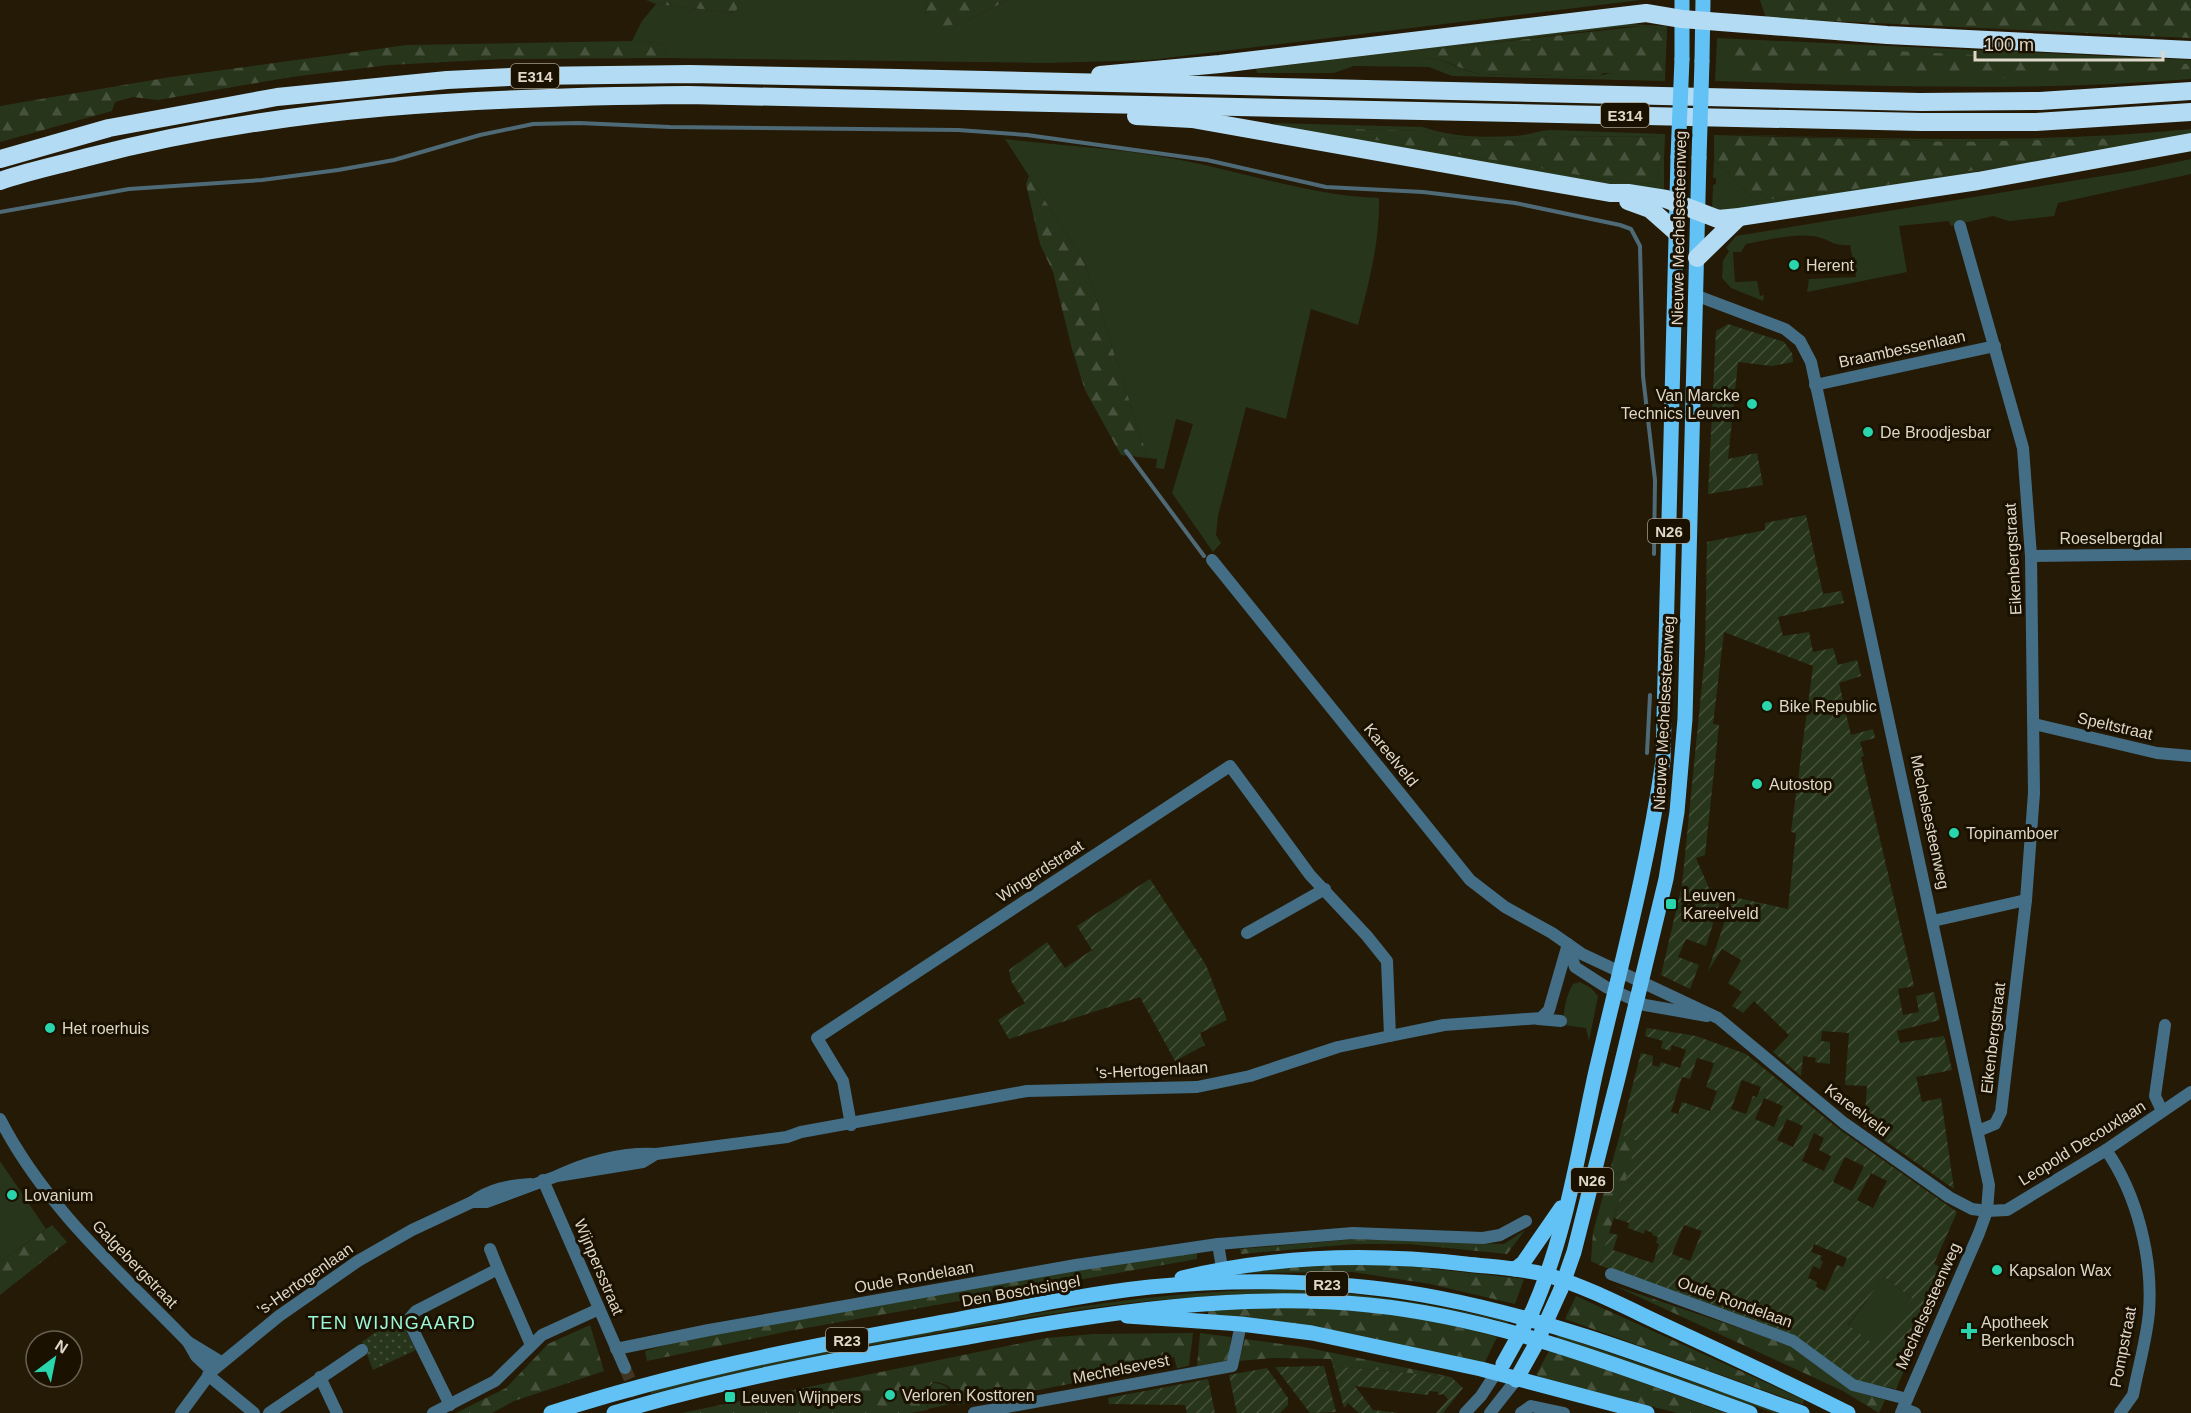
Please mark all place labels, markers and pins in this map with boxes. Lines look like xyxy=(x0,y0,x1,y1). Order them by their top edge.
place label: Herent xyxy=(1806,257,1855,274)
marker: Herent xyxy=(1787,258,1801,272)
place label: Van Marcke Technics Leuven xyxy=(1621,387,1740,422)
marker: Van Marcke Technics Leuven xyxy=(1745,397,1759,411)
place label: De Broodjesbar xyxy=(1880,424,1992,441)
marker: De Broodjesbar xyxy=(1861,425,1875,439)
place label: Bike Republic xyxy=(1779,698,1877,715)
marker: Bike Republic xyxy=(1760,699,1774,713)
place label: Autostop xyxy=(1769,776,1832,793)
marker: Autostop xyxy=(1750,777,1764,791)
place label: Topinamboer xyxy=(1966,825,2059,842)
marker: Topinamboer xyxy=(1947,826,1961,840)
place label: Leuven Kareelveld xyxy=(1683,887,1759,922)
marker: Leuven Kareelveld xyxy=(1664,897,1678,911)
place label: Het roerhuis xyxy=(62,1020,149,1037)
marker: Het roerhuis xyxy=(43,1021,57,1035)
place label: Lovanium xyxy=(24,1187,93,1204)
marker: Lovanium xyxy=(5,1188,19,1202)
place label: Kapsalon Wax xyxy=(2009,1262,2112,1279)
marker: Kapsalon Wax xyxy=(1990,1263,2004,1277)
place label: Apotheek Berkenbosch xyxy=(1981,1314,2074,1349)
marker: Apotheek Berkenbosch xyxy=(1962,1324,1976,1338)
place label: Verloren Kosttoren xyxy=(902,1387,1035,1404)
marker: Verloren Kosttoren xyxy=(883,1388,897,1402)
place label: Leuven Wijnpers xyxy=(742,1389,861,1406)
marker: Leuven Wijnpers xyxy=(723,1390,737,1404)

